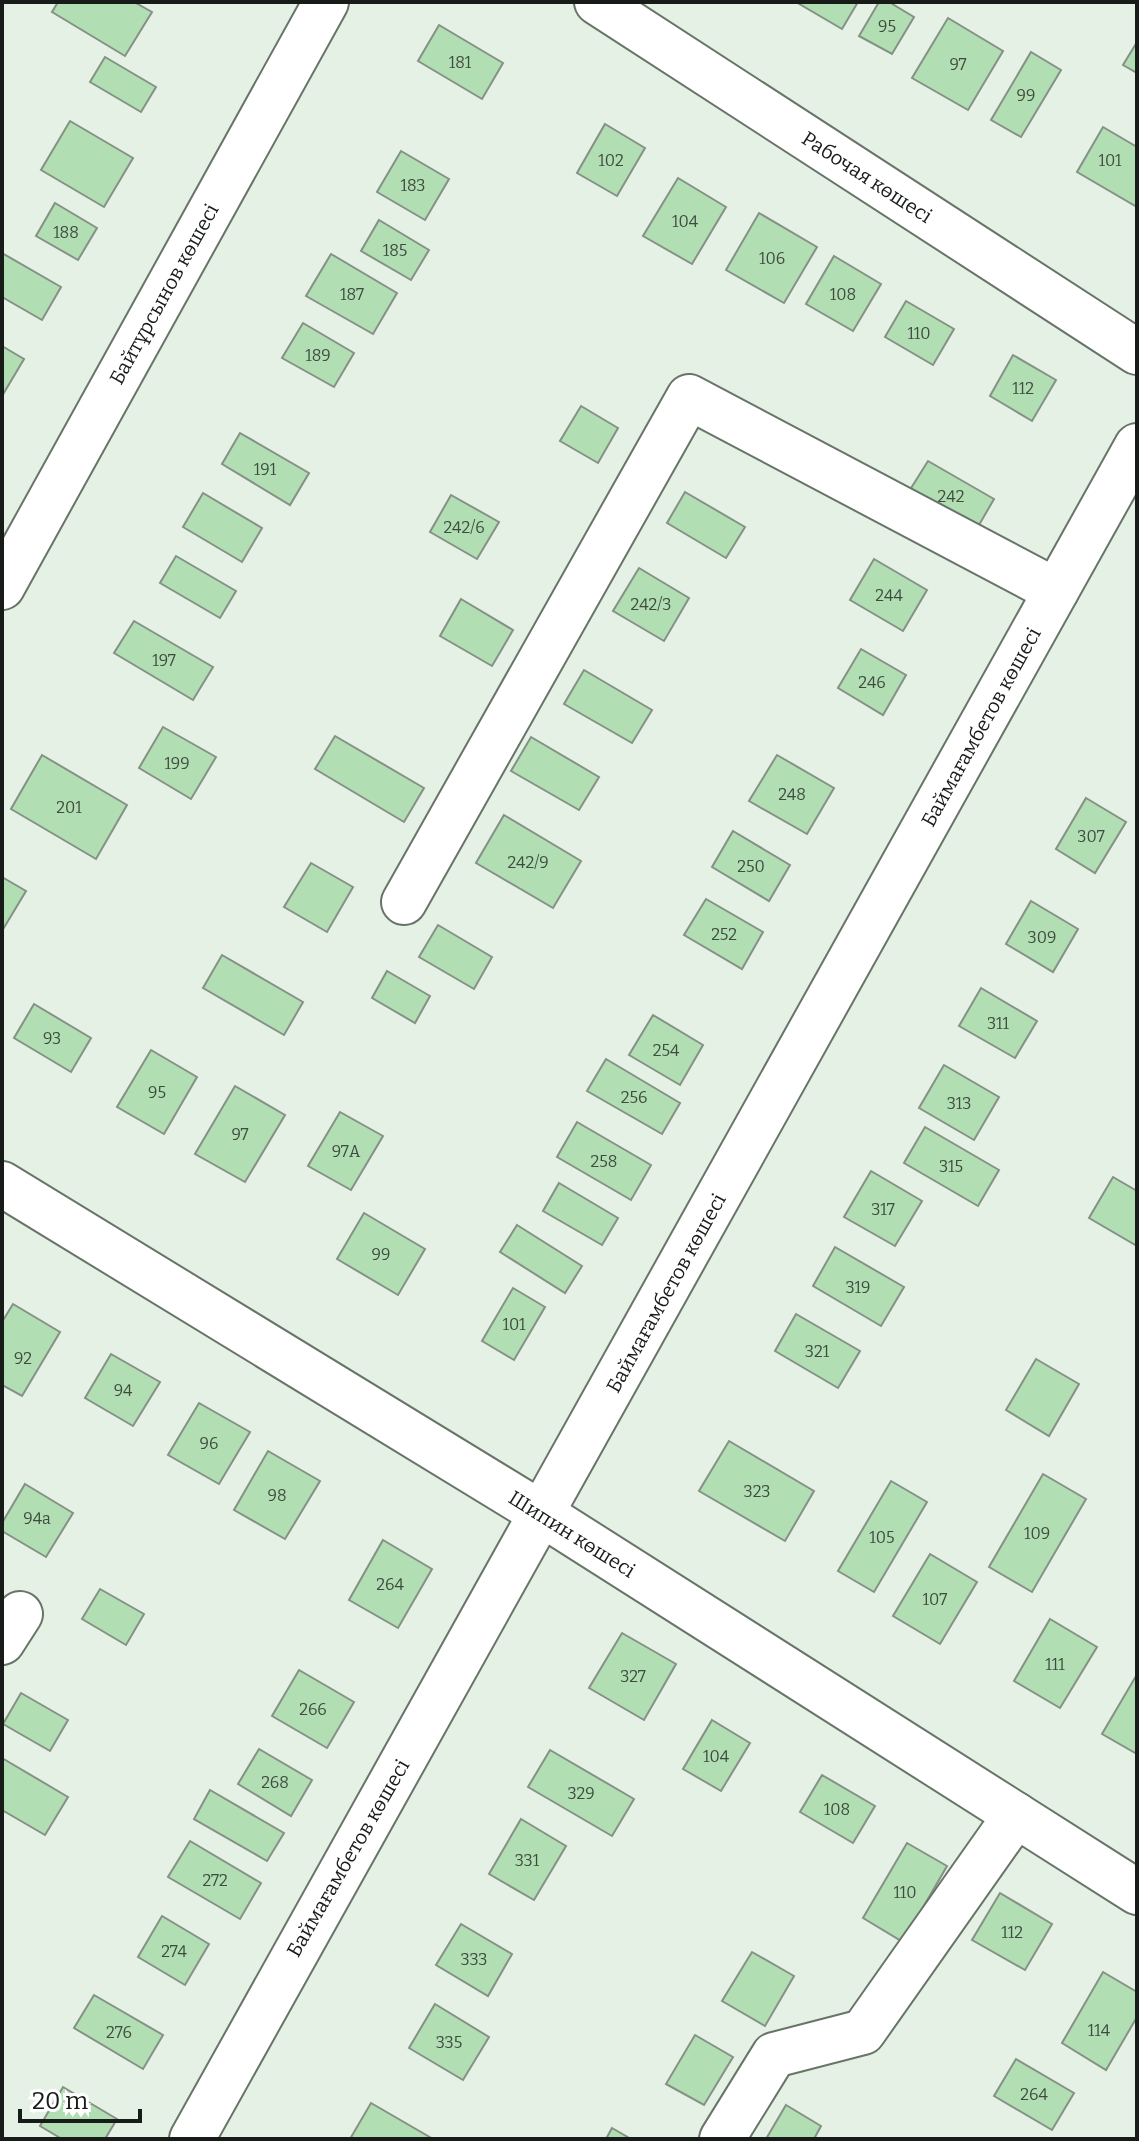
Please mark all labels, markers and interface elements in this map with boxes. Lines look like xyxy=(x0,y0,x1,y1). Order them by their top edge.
house number: 95 xyxy=(878,17,896,36)
house number: 181 xyxy=(449,53,472,72)
house number: 97 xyxy=(949,55,967,74)
house number: 99 xyxy=(1017,86,1035,105)
street label: Рабочая көшесі xyxy=(797,126,937,228)
house number: 102 xyxy=(598,151,624,170)
house number: 101 xyxy=(1098,151,1122,170)
house number: 183 xyxy=(401,176,425,195)
street label: Байтұрсынов көшесі xyxy=(104,200,224,388)
house number: 104 xyxy=(672,212,699,231)
house number: 188 xyxy=(53,223,79,242)
house number: 185 xyxy=(383,241,407,260)
house number: 106 xyxy=(759,249,785,268)
house number: 187 xyxy=(340,285,364,304)
house number: 108 xyxy=(830,285,856,304)
house number: 110 xyxy=(907,324,931,343)
house number: 189 xyxy=(305,346,331,365)
house number: 112 xyxy=(1012,379,1034,398)
house number: 191 xyxy=(254,460,277,479)
house number: 242 xyxy=(938,487,964,506)
house number: 242/6 xyxy=(443,518,485,537)
house number: 244 xyxy=(875,586,903,605)
house number: 242/3 xyxy=(631,595,671,614)
street label: Баймағамбетов көшесі xyxy=(916,623,1046,831)
house number: 197 xyxy=(152,651,176,670)
house number: 246 xyxy=(858,673,886,692)
house number: 199 xyxy=(164,754,190,773)
house number: 248 xyxy=(778,785,806,804)
house number: 201 xyxy=(56,798,82,817)
house number: 307 xyxy=(1077,827,1105,846)
house number: 242/9 xyxy=(507,853,549,872)
house number: 250 xyxy=(737,857,765,876)
house number: 252 xyxy=(711,925,737,944)
house number: 309 xyxy=(1028,928,1056,947)
house number: 311 xyxy=(987,1014,1010,1033)
house number: 93 xyxy=(43,1029,61,1048)
house number: 254 xyxy=(653,1041,680,1060)
house number: 95 xyxy=(148,1083,166,1102)
house number: 256 xyxy=(621,1088,647,1107)
house number: 313 xyxy=(947,1094,971,1113)
house number: 97 xyxy=(231,1125,249,1144)
house number: 97А xyxy=(332,1142,361,1161)
house number: 258 xyxy=(591,1152,617,1171)
house number: 315 xyxy=(939,1157,963,1176)
street label: Баймағамбетов көшесі xyxy=(601,1189,731,1397)
house number: 317 xyxy=(871,1200,895,1219)
house number: 99 xyxy=(372,1245,390,1264)
house number: 319 xyxy=(846,1278,871,1297)
house number: 101 xyxy=(502,1315,526,1334)
house number: 321 xyxy=(805,1342,830,1361)
house number: 92 xyxy=(14,1349,32,1368)
house number: 94 xyxy=(114,1381,133,1400)
house number: 96 xyxy=(200,1434,218,1453)
house number: 323 xyxy=(744,1482,770,1501)
street label: Шипин көшесі xyxy=(504,1485,640,1583)
house number: 98 xyxy=(268,1486,287,1505)
house number: 94а xyxy=(23,1509,51,1528)
house number: 109 xyxy=(1024,1524,1050,1543)
house number: 105 xyxy=(869,1528,895,1547)
house number: 264 xyxy=(376,1575,404,1594)
house number: 107 xyxy=(923,1590,947,1609)
house number: 111 xyxy=(1045,1655,1065,1674)
house number: 327 xyxy=(620,1667,646,1686)
house number: 266 xyxy=(299,1700,327,1719)
house number: 104 xyxy=(703,1747,730,1766)
street label: Баймағамбетов көшесі xyxy=(282,1755,414,1961)
house number: 268 xyxy=(261,1773,289,1792)
house number: 329 xyxy=(567,1784,595,1803)
house number: 108 xyxy=(824,1800,850,1819)
house number: 331 xyxy=(515,1851,540,1870)
house number: 272 xyxy=(202,1871,228,1890)
house number: 110 xyxy=(893,1883,917,1902)
house number: 112 xyxy=(1001,1923,1023,1942)
house number: 274 xyxy=(161,1942,188,1961)
house number: 333 xyxy=(461,1950,487,1969)
house number: 114 xyxy=(1088,2021,1111,2040)
house number: 276 xyxy=(106,2023,132,2042)
house number: 335 xyxy=(436,2033,462,2052)
scale bar xyxy=(20,2073,140,2123)
house number: 264 xyxy=(1020,2085,1048,2104)
text: 20 m xyxy=(32,2087,88,2115)

